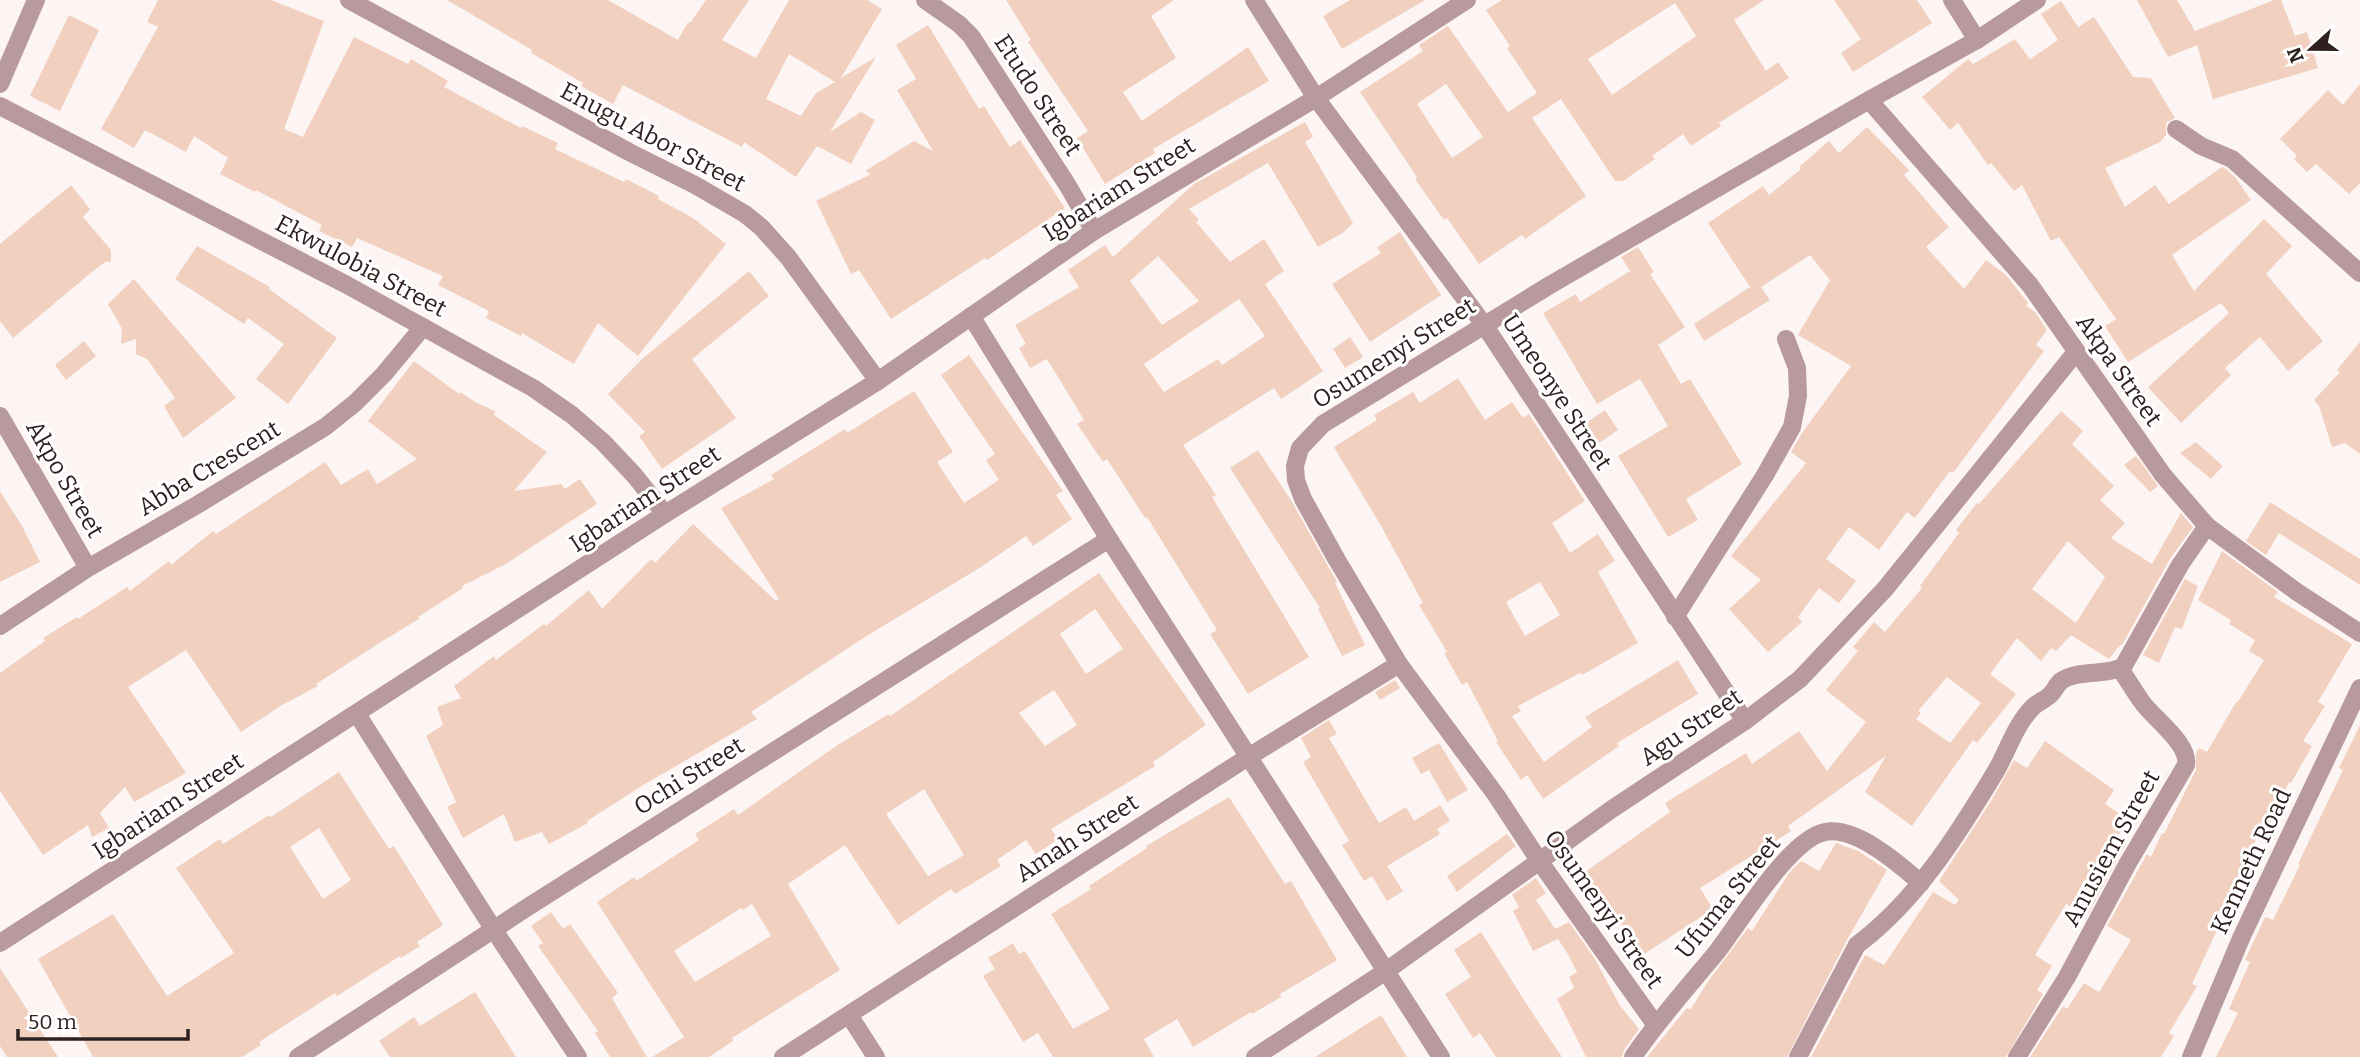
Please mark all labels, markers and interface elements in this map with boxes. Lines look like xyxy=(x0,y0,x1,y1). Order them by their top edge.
north arrow xyxy=(2276,14,2346,84)
street label: Etudo Street xyxy=(988,29,1088,161)
text: N xyxy=(2282,44,2309,66)
street label: Enugu Abor Street xyxy=(556,76,751,198)
street label: Igbariam Street xyxy=(1038,131,1200,247)
street label: Ekwulobia Street xyxy=(271,209,451,323)
street label: Osumenyi Street xyxy=(1307,291,1481,414)
street label: Umeonye Street xyxy=(1496,309,1618,475)
street label: Akpa Street xyxy=(2070,309,2168,431)
street label: Abba Crescent xyxy=(133,414,285,521)
street label: Akpo Street xyxy=(20,415,110,543)
street label: Igbariam Street xyxy=(564,440,726,558)
street label: Agu Street xyxy=(1635,682,1748,771)
street label: Ochi Street xyxy=(629,731,749,821)
street label: Igbariam Street xyxy=(87,747,249,865)
street label: Anusiem Street xyxy=(2057,765,2166,931)
street label: Kenneth Road xyxy=(2205,784,2297,938)
street label: Amah Street xyxy=(1011,788,1144,888)
street label: Osumenyi Street xyxy=(1539,824,1669,994)
street label: Ufuma Street xyxy=(1670,830,1786,964)
scale bar xyxy=(18,998,187,1042)
text: 50 m xyxy=(28,1009,77,1035)

